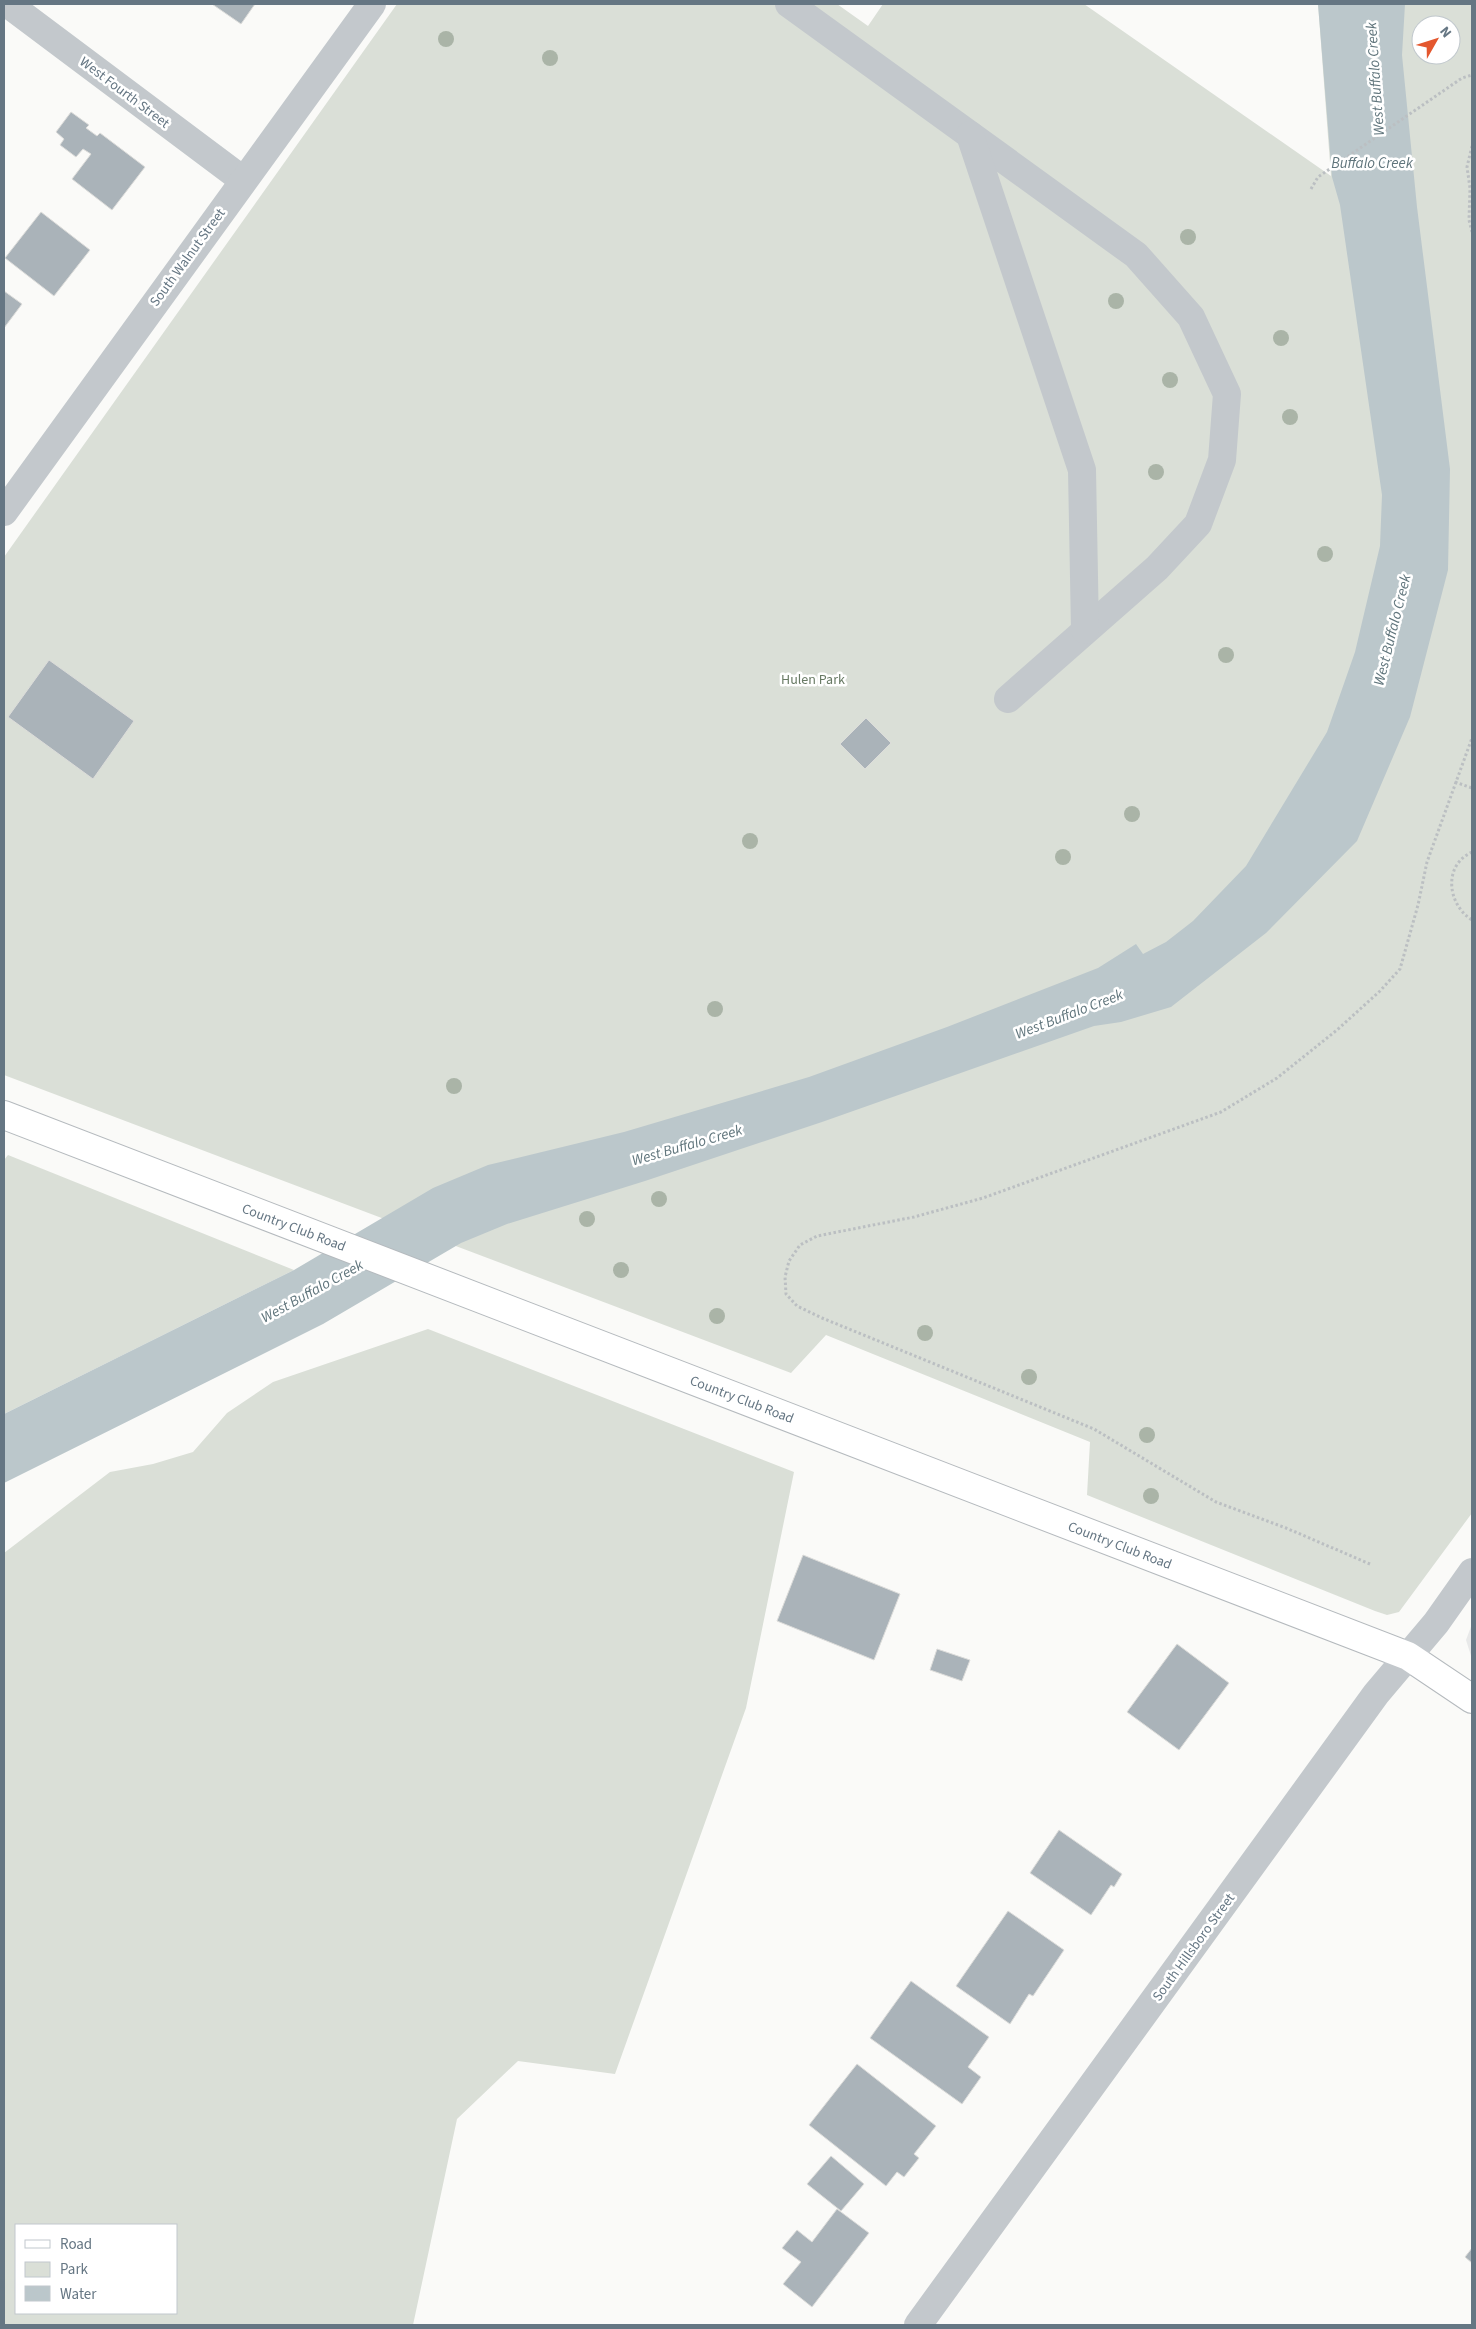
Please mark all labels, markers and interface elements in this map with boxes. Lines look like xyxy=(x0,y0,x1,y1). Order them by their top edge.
north arrow xyxy=(1411,15,1461,65)
water label: West Buffalo Creek xyxy=(1361,21,1390,137)
text: N xyxy=(1435,23,1456,42)
street label: West Fourth Street xyxy=(75,52,174,133)
water label: Buffalo Creek xyxy=(1331,153,1414,174)
street label: South Walnut Street xyxy=(145,204,230,311)
water label: West Buffalo Creek xyxy=(1369,571,1417,688)
park label: Hulen Park xyxy=(781,670,845,690)
water label: West Buffalo Creek xyxy=(1012,984,1127,1045)
water label: West Buffalo Creek xyxy=(629,1119,746,1171)
street label: Country Club Road xyxy=(239,1199,349,1257)
water label: West Buffalo Creek xyxy=(257,1254,368,1328)
street label: Country Club Road xyxy=(687,1371,797,1429)
street label: Country Club Road xyxy=(1065,1517,1175,1575)
street label: South Hillsboro Street xyxy=(1148,1889,1240,2006)
legend xyxy=(15,2224,178,2314)
text: Road xyxy=(60,2234,92,2255)
text: Park xyxy=(60,2259,89,2280)
text: Water xyxy=(60,2284,97,2305)

